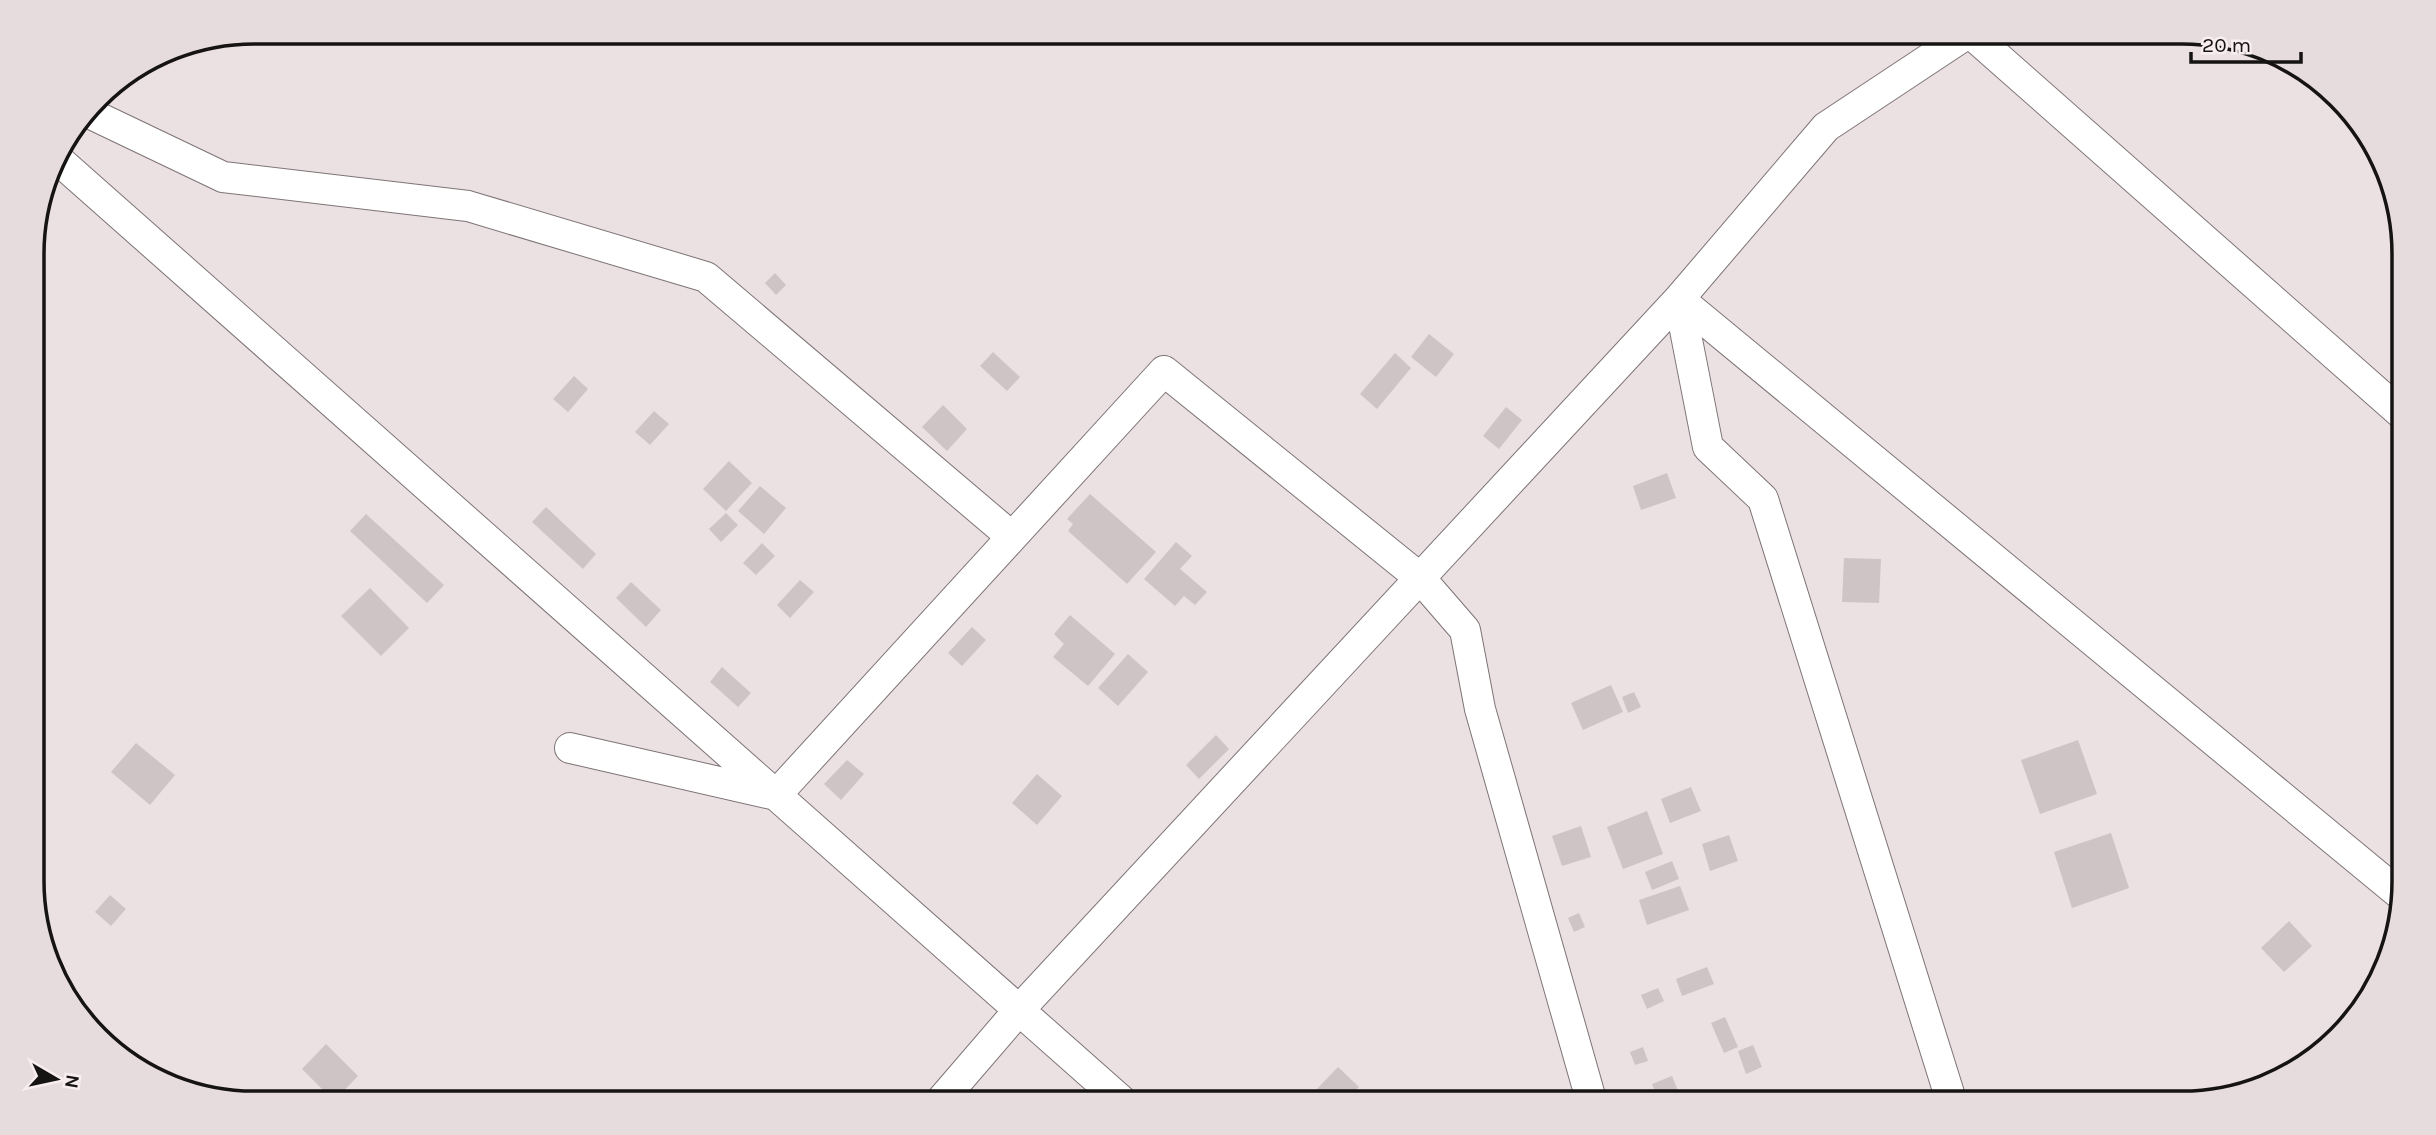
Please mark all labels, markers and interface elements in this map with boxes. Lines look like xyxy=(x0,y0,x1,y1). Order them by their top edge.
scale bar xyxy=(2191,21,2301,65)
text: 20 m xyxy=(2202,33,2251,57)
north arrow xyxy=(21,1044,91,1114)
text: N xyxy=(60,1073,84,1090)

